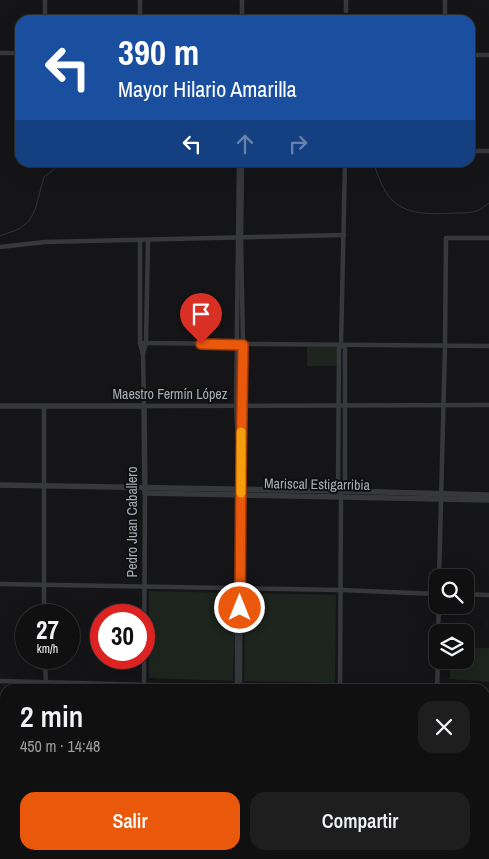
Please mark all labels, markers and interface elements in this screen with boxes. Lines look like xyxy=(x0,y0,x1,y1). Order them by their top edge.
text: 390 m xyxy=(118,29,199,76)
icon: left xyxy=(35,35,100,100)
text: Mayor Hilario Amarilla xyxy=(118,74,296,104)
icon: left xyxy=(178,130,206,158)
icon: ahead xyxy=(231,130,259,158)
icon: right xyxy=(284,130,312,158)
pin xyxy=(180,293,222,344)
icon: arrive xyxy=(187,300,215,328)
street label: Maestro Fermín López xyxy=(113,385,228,403)
street label: Pedro Juan Caballero xyxy=(123,466,141,578)
street label: Mariscal Estigarribia xyxy=(264,474,371,494)
map controls xyxy=(429,569,474,669)
button: search xyxy=(429,569,474,614)
position arrow xyxy=(213,581,265,633)
speed limit sign: 30 xyxy=(90,604,155,669)
text: 27 xyxy=(36,613,59,647)
button: layers xyxy=(429,624,474,669)
text: km/h xyxy=(37,641,58,657)
text: 2 min xyxy=(20,696,83,736)
button: close xyxy=(418,701,470,753)
text: 450 m · 14:48 xyxy=(20,735,100,757)
button: Salir xyxy=(20,792,240,850)
button: Compartir xyxy=(250,792,470,850)

